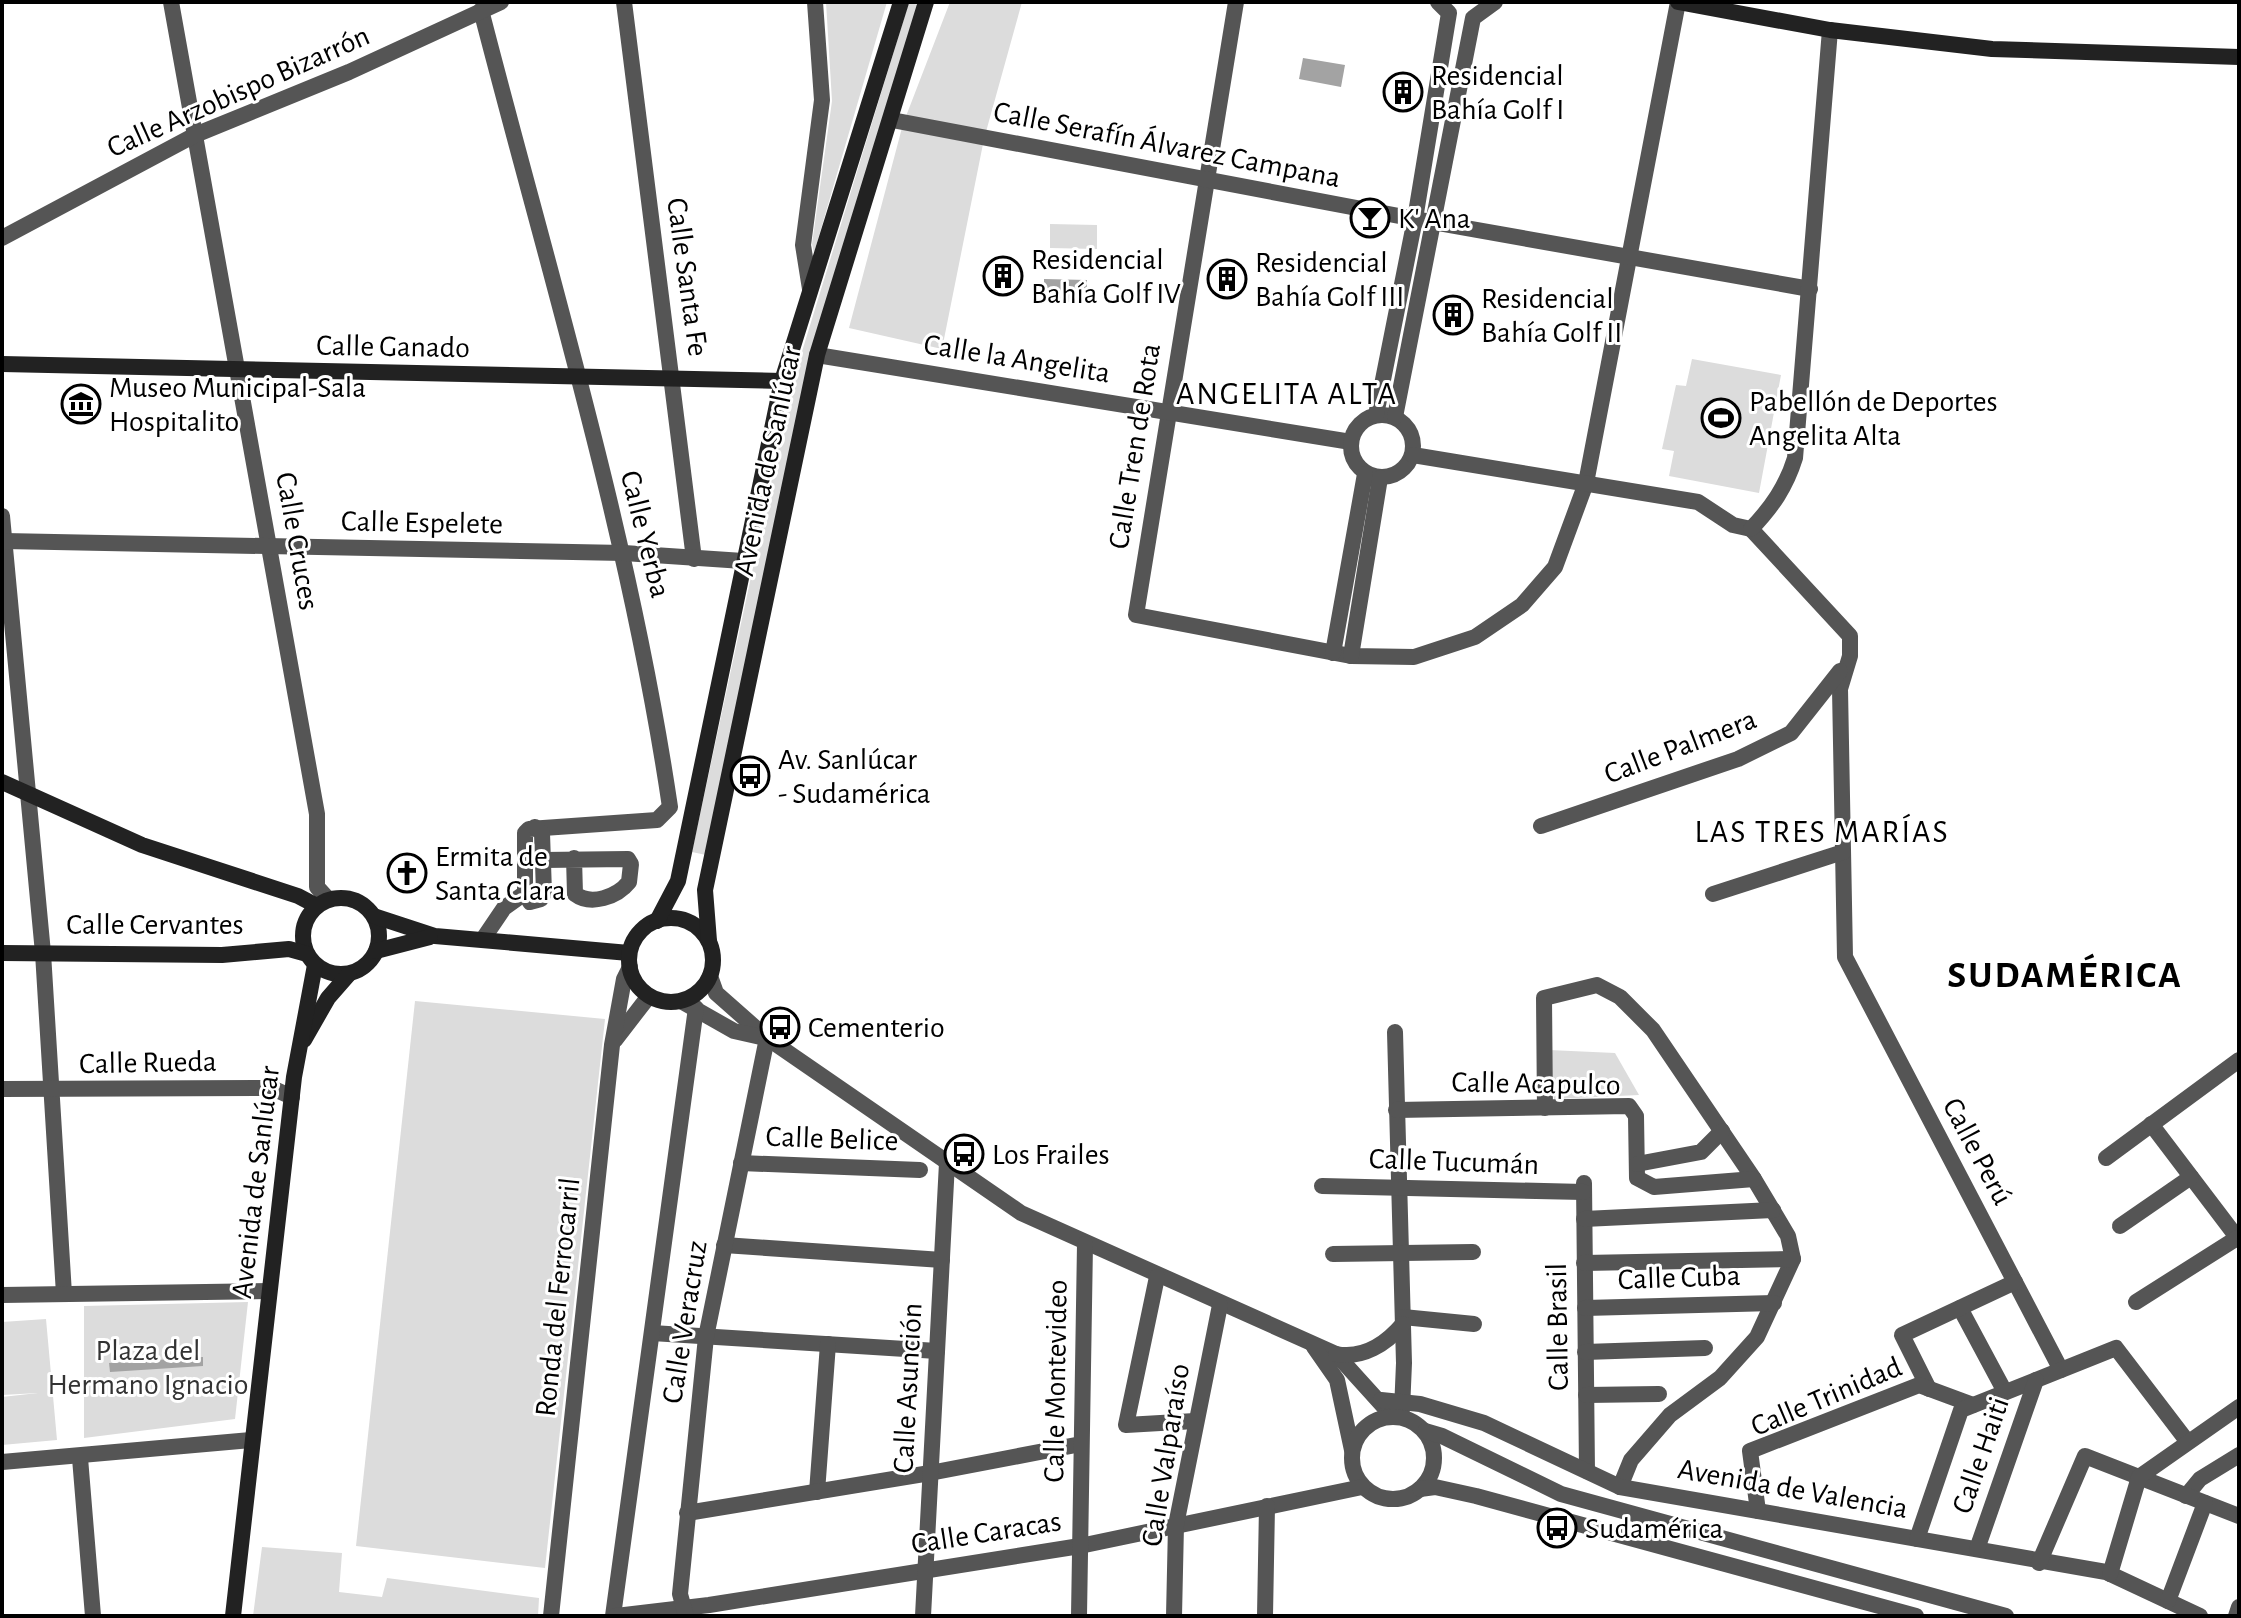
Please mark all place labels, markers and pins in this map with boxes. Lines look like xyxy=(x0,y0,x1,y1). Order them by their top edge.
place label: Residencial Bahía Golf I xyxy=(1431,61,1564,125)
building icon: Residencial Bahía Golf I xyxy=(1382,71,1424,113)
bar icon: K' Ana xyxy=(1349,197,1391,239)
place label: K' Ana xyxy=(1398,204,1471,234)
place label: Residencial Bahía Golf IV xyxy=(1031,245,1181,309)
place label: Residencial Bahía Golf III xyxy=(1255,248,1404,312)
building icon: Residencial Bahía Golf IV xyxy=(982,255,1024,297)
building icon: Residencial Bahía Golf III xyxy=(1206,258,1248,300)
place label: Residencial Bahía Golf II xyxy=(1481,284,1622,348)
building icon: Residencial Bahía Golf II xyxy=(1432,294,1474,336)
place label: Museo Municipal-Sala Hospitalito xyxy=(109,373,366,437)
museum icon: Museo Municipal-Sala Hospitalito xyxy=(60,383,102,425)
place label: Pabellón de Deportes Angelita Alta xyxy=(1749,387,1998,451)
sports icon: Pabellón de Deportes Angelita Alta xyxy=(1700,397,1742,439)
place label: Av. Sanlúcar - Sudamérica xyxy=(778,745,931,809)
bus stop icon: Av. Sanlúcar - Sudamérica xyxy=(729,755,771,797)
place label: Ermita de Santa Clara xyxy=(435,842,566,906)
church icon: Ermita de Santa Clara xyxy=(386,852,428,894)
bus stop icon: Cementerio xyxy=(759,1006,801,1048)
place label: Cementerio xyxy=(808,1013,945,1043)
bus stop icon: Los Frailes xyxy=(943,1133,985,1175)
place label: Los Frailes xyxy=(992,1140,1110,1170)
bus stop icon: Sudamérica xyxy=(1536,1507,1578,1549)
place label: Sudamérica xyxy=(1585,1514,1723,1544)

